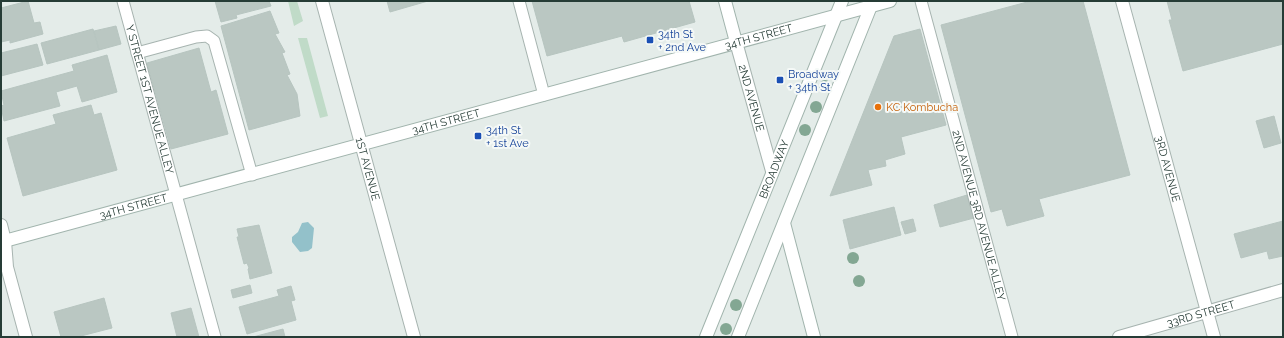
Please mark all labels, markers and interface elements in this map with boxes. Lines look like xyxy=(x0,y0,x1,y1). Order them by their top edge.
street label: 34TH STREET xyxy=(723,22,794,52)
street label: Y STREET 1ST AVENUE ALLEY xyxy=(123,23,176,176)
place label: 34th St + 2nd Ave xyxy=(658,28,707,54)
marker: 34th St + 2nd Ave xyxy=(645,35,655,45)
street label: 2ND AVENUE xyxy=(736,63,767,133)
place label: Broadway + 34th St xyxy=(788,68,839,94)
marker: Broadway + 34th St xyxy=(775,75,785,85)
place label: KC Kombucha xyxy=(886,101,958,114)
marker: KC Kombucha xyxy=(873,102,883,112)
street label: 34TH STREET xyxy=(411,106,482,137)
place label: 34th St + 1st Ave xyxy=(486,124,529,150)
street label: 2ND AVENUE 3RD AVENUE ALLEY xyxy=(949,129,1008,302)
marker: 34th St + 1st Ave xyxy=(473,131,483,141)
street label: 3RD AVENUE xyxy=(1152,134,1183,204)
street label: 1ST AVENUE xyxy=(353,136,382,202)
street label: BROADWAY xyxy=(757,138,792,201)
street label: 34TH STREET xyxy=(98,191,169,222)
street label: 33RD STREET xyxy=(1165,298,1237,330)

